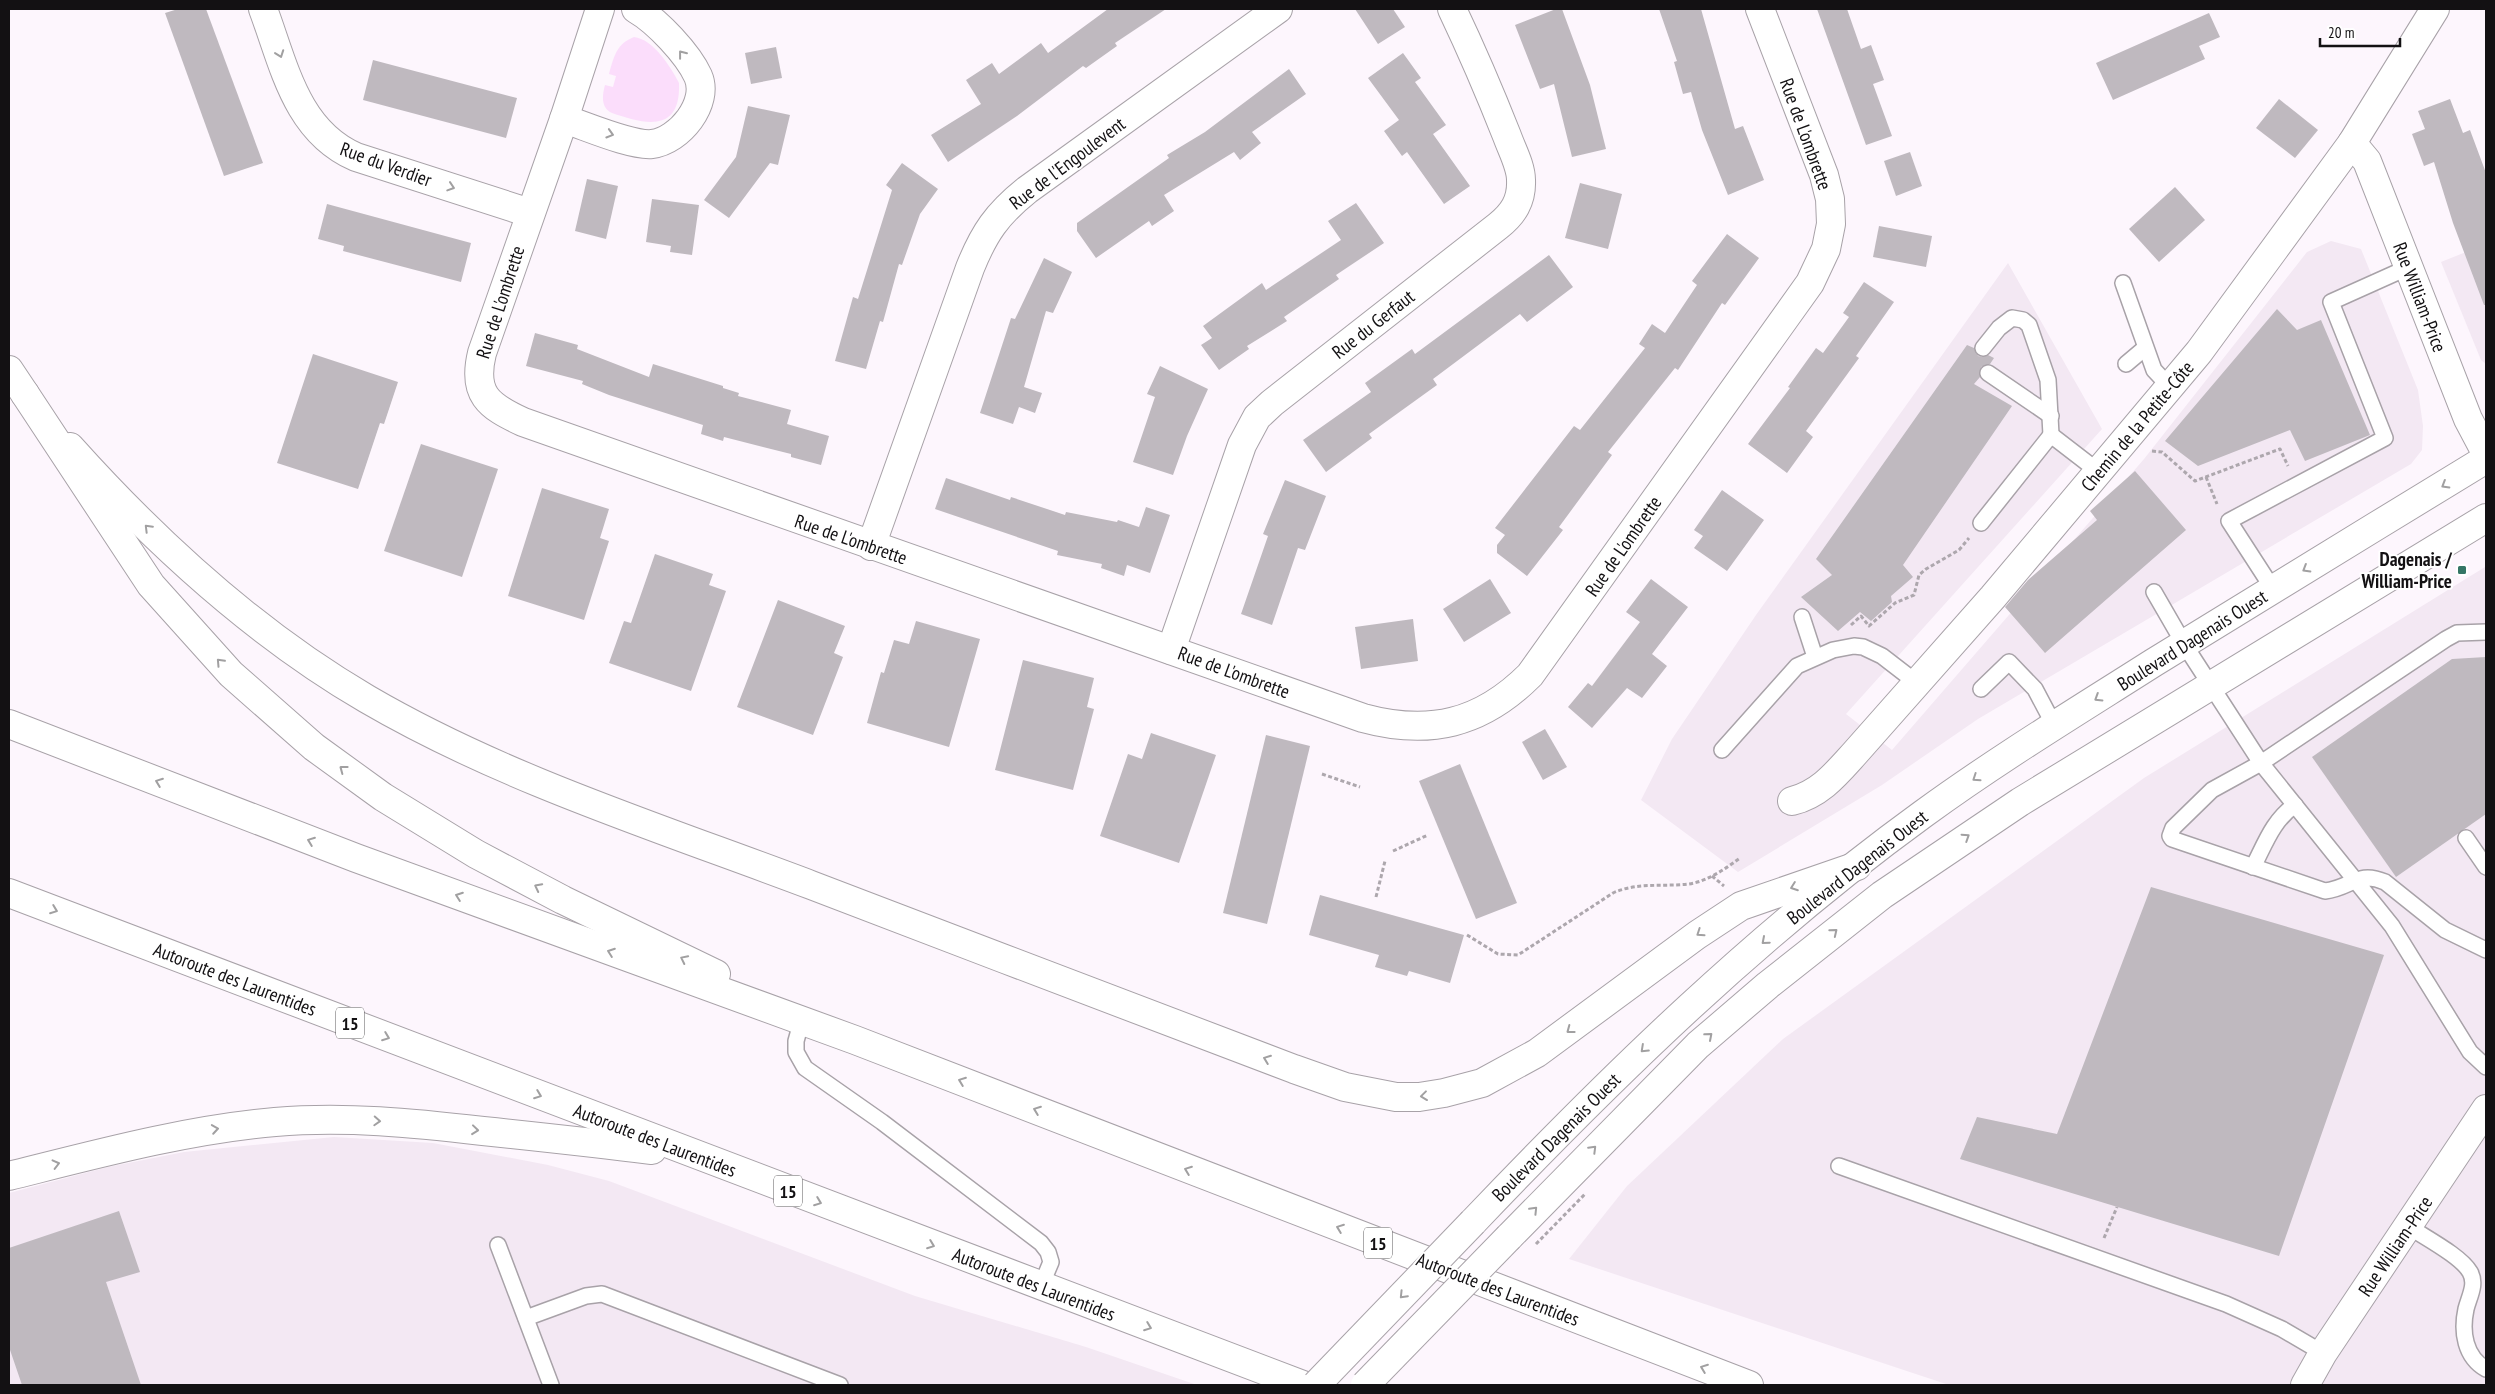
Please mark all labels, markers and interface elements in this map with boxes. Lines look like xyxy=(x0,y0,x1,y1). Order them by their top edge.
scale bar xyxy=(2320,15,2400,47)
text: 20 m xyxy=(2328,23,2354,42)
one-way arrow xyxy=(274,50,284,58)
one-way arrow xyxy=(680,51,688,60)
street label: Rue de L'ombrette xyxy=(1775,75,1837,193)
street label: Rue de l'Engoulevent xyxy=(1004,111,1130,214)
one-way arrow xyxy=(606,129,614,139)
street label: Rue du Verdier xyxy=(337,136,436,192)
one-way arrow xyxy=(446,182,455,192)
street label: Rue William-Price xyxy=(2388,239,2452,356)
street label: Rue de L'ombrette xyxy=(470,242,530,361)
street label: Rue du Gerfaut xyxy=(1327,284,1420,364)
street label: Chemin de la Petite-Côte xyxy=(2075,356,2199,496)
one-way arrow xyxy=(2441,478,2450,488)
street label: Rue de L'ombrette xyxy=(1580,491,1667,601)
street label: Rue de L'ombrette xyxy=(792,509,910,569)
one-way arrow xyxy=(144,525,153,534)
place label: Dagenais / William-Price xyxy=(2360,547,2452,593)
one-way arrow xyxy=(2302,563,2311,573)
marker: Dagenais / William-Price xyxy=(2456,564,2468,576)
street label: Boulevard Dagenais Ouest xyxy=(2113,584,2272,696)
street label: Rue de L'ombrette xyxy=(1175,641,1293,703)
one-way arrow xyxy=(217,659,226,668)
one-way arrow xyxy=(2094,691,2103,701)
one-way arrow xyxy=(339,766,348,775)
one-way arrow xyxy=(1972,772,1982,781)
one-way arrow xyxy=(155,778,164,788)
street label: Boulevard Dagenais Ouest xyxy=(1782,804,1933,929)
one-way arrow xyxy=(1961,834,1970,844)
one-way arrow xyxy=(307,836,316,847)
one-way arrow xyxy=(1790,881,1799,891)
one-way arrow xyxy=(535,883,544,893)
one-way arrow xyxy=(455,892,464,902)
one-way arrow xyxy=(49,904,58,914)
one-way arrow xyxy=(1696,927,1706,936)
one-way arrow xyxy=(1828,929,1837,937)
one-way arrow xyxy=(1761,935,1770,944)
street label: Autoroute des Laurentides xyxy=(150,937,320,1021)
one-way arrow xyxy=(608,948,616,958)
one-way arrow xyxy=(681,955,690,965)
road number: 15 xyxy=(336,1008,364,1038)
one-way arrow xyxy=(1566,1024,1576,1033)
one-way arrow xyxy=(381,1031,390,1041)
one-way arrow xyxy=(1703,1032,1712,1041)
one-way arrow xyxy=(1641,1043,1650,1052)
one-way arrow xyxy=(1264,1055,1272,1065)
street label: Boulevard Dagenais Ouest xyxy=(1487,1067,1626,1206)
one-way arrow xyxy=(958,1077,967,1088)
one-way arrow xyxy=(533,1089,541,1099)
one-way arrow xyxy=(1420,1090,1428,1101)
street label: Autoroute des Laurentides xyxy=(570,1098,740,1182)
one-way arrow xyxy=(1033,1106,1042,1117)
one-way arrow xyxy=(373,1116,381,1127)
one-way arrow xyxy=(471,1124,479,1135)
one-way arrow xyxy=(210,1125,219,1135)
one-way arrow xyxy=(1587,1146,1596,1155)
one-way arrow xyxy=(52,1159,61,1170)
one-way arrow xyxy=(1184,1165,1193,1176)
road number: 15 xyxy=(774,1176,802,1206)
street label: Rue William-Price xyxy=(2353,1191,2437,1301)
one-way arrow xyxy=(813,1196,822,1206)
one-way arrow xyxy=(1528,1207,1537,1216)
one-way arrow xyxy=(1336,1224,1345,1234)
road number: 15 xyxy=(1364,1228,1392,1258)
one-way arrow xyxy=(926,1239,934,1249)
street label: Autoroute des Laurentides xyxy=(949,1242,1119,1326)
street label: Autoroute des Laurentides xyxy=(1413,1247,1583,1331)
one-way arrow xyxy=(1400,1289,1409,1298)
one-way arrow xyxy=(1143,1320,1152,1331)
one-way arrow xyxy=(1700,1364,1709,1374)

